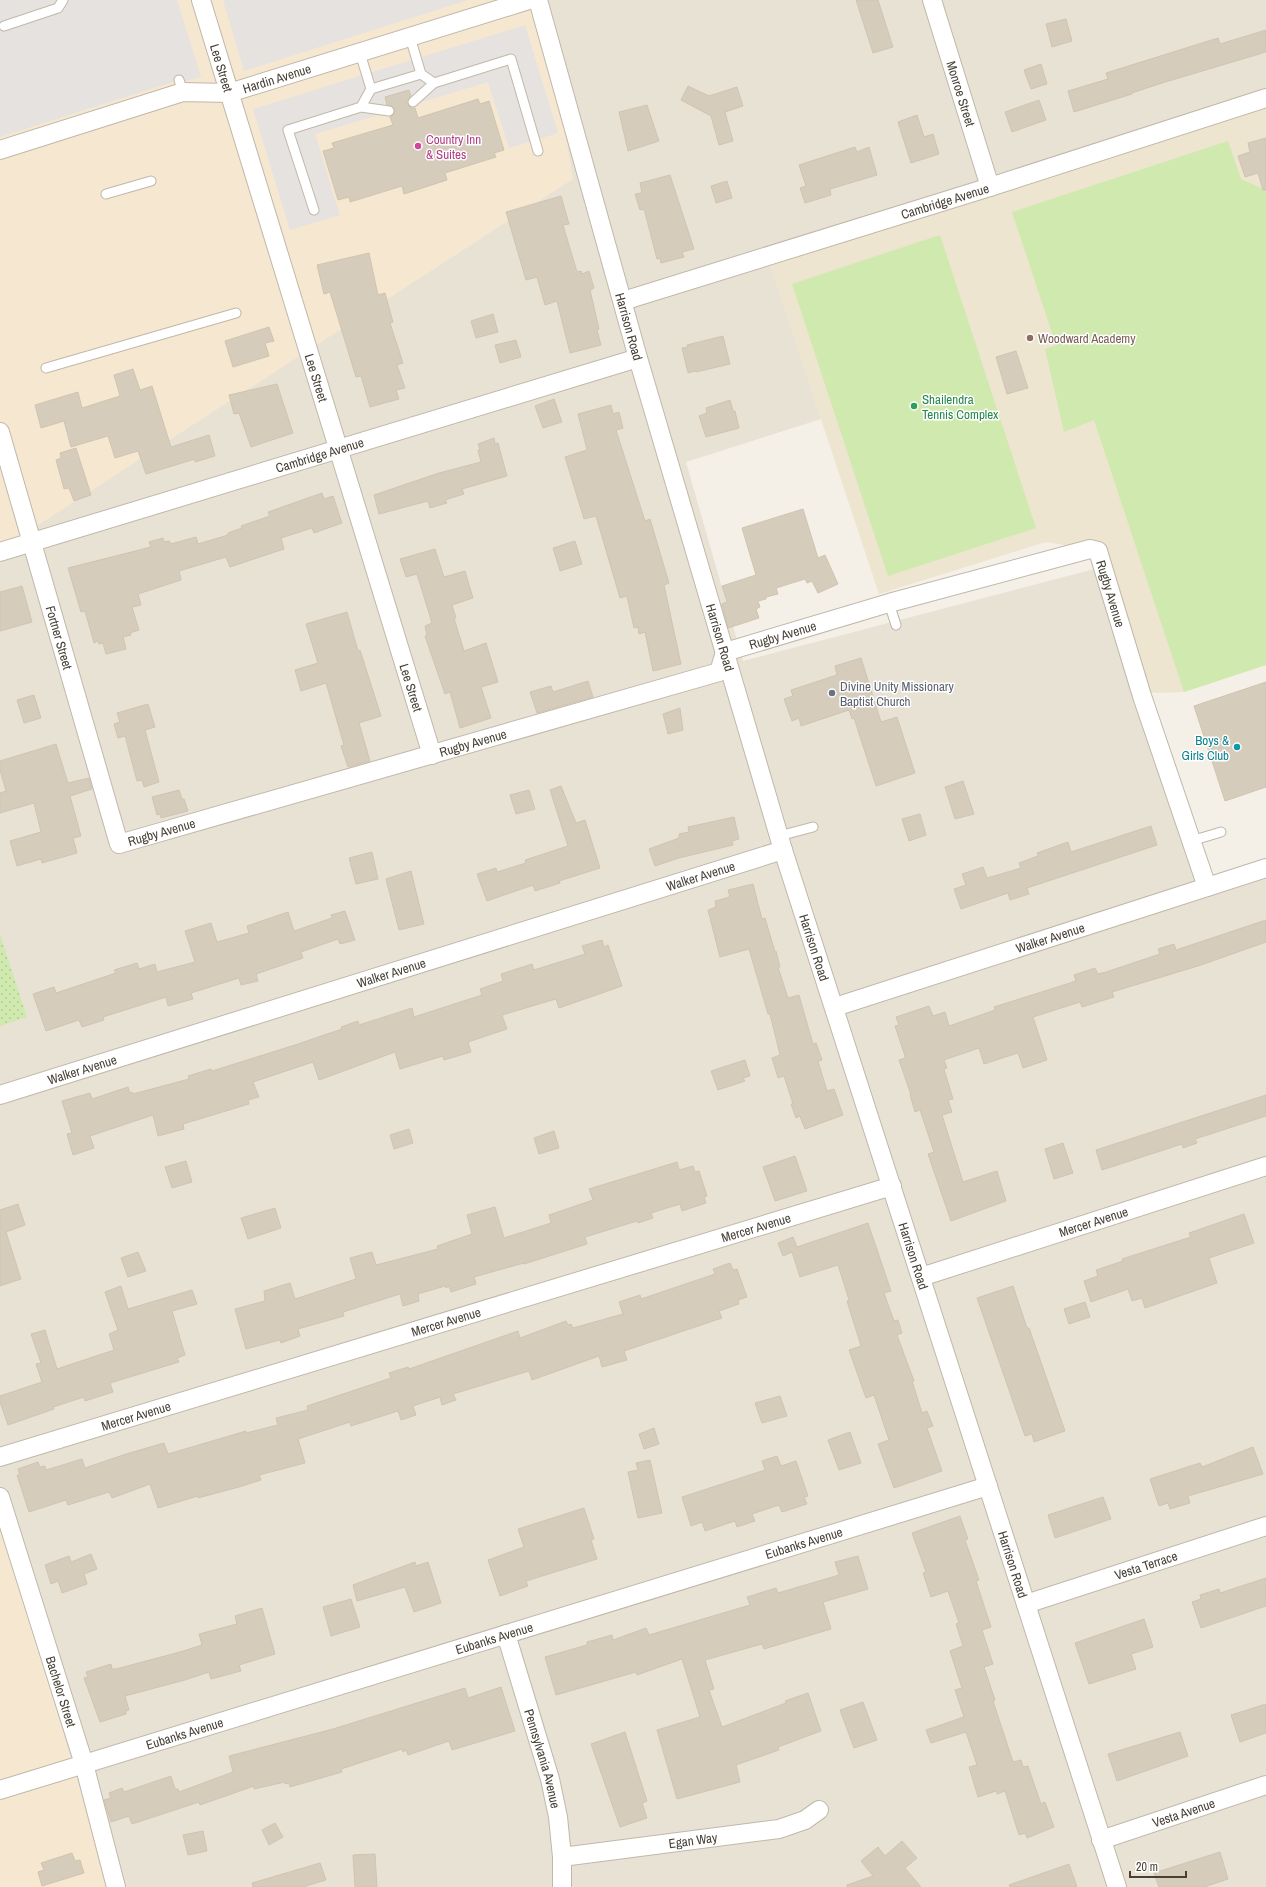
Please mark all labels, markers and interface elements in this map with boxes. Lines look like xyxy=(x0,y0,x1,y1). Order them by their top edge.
street label: Lee Street xyxy=(206,42,237,94)
street label: Monroe Street xyxy=(943,59,979,128)
street label: Hardin Avenue xyxy=(241,60,313,97)
place label: Country Inn & Suites xyxy=(426,131,481,163)
marker: Country Inn & Suites xyxy=(413,141,423,151)
street label: Cambridge Avenue xyxy=(899,179,991,223)
street label: Harrison Road xyxy=(612,291,647,362)
place label: Woodward Academy xyxy=(1038,330,1136,347)
marker: Woodward Academy xyxy=(1025,333,1035,343)
street label: Lee Street xyxy=(301,352,332,404)
place label: Shailendra Tennis Complex xyxy=(922,391,999,423)
marker: Shailendra Tennis Complex xyxy=(909,401,919,411)
street label: Cambridge Avenue xyxy=(273,433,366,476)
street label: Rugby Avenue xyxy=(1093,558,1129,629)
street label: Harrison Road xyxy=(702,602,738,673)
street label: Fortner Street xyxy=(42,604,77,671)
street label: Rugby Avenue xyxy=(747,617,818,653)
street label: Lee Street xyxy=(396,661,427,714)
place label: Divine Unity Missionary Baptist Church xyxy=(840,678,954,710)
marker: Divine Unity Missionary Baptist Church xyxy=(827,688,837,698)
street label: Rugby Avenue xyxy=(437,725,509,760)
place label: Boys & Girls Club xyxy=(1182,732,1230,764)
marker: Boys & Girls Club xyxy=(1232,742,1242,752)
street label: Rugby Avenue xyxy=(126,814,197,850)
street label: Walker Avenue xyxy=(664,857,737,895)
street label: Harrison Road xyxy=(796,912,833,983)
street label: Walker Avenue xyxy=(1014,919,1087,957)
street label: Walker Avenue xyxy=(355,954,428,991)
street label: Walker Avenue xyxy=(46,1051,119,1088)
street label: Mercer Avenue xyxy=(1057,1202,1130,1241)
street label: Mercer Avenue xyxy=(719,1209,793,1246)
street label: Harrison Road xyxy=(895,1220,932,1292)
street label: Mercer Avenue xyxy=(409,1303,483,1340)
street label: Mercer Avenue xyxy=(99,1397,173,1434)
street label: Eubanks Avenue xyxy=(763,1523,845,1563)
street label: Harrison Road xyxy=(994,1529,1032,1600)
street label: Vesta Terrace xyxy=(1112,1547,1179,1583)
street label: Eubanks Avenue xyxy=(453,1618,535,1658)
street label: Bachelor Street xyxy=(42,1654,80,1729)
street label: Pennsylvania Avenue xyxy=(521,1707,564,1810)
street label: Eubanks Avenue xyxy=(144,1713,225,1753)
street label: Vesta Avenue xyxy=(1150,1794,1217,1831)
street label: Egan Way xyxy=(668,1828,719,1852)
scale bar xyxy=(1130,1853,1186,1879)
text: 20 m xyxy=(1136,1859,1158,1875)

